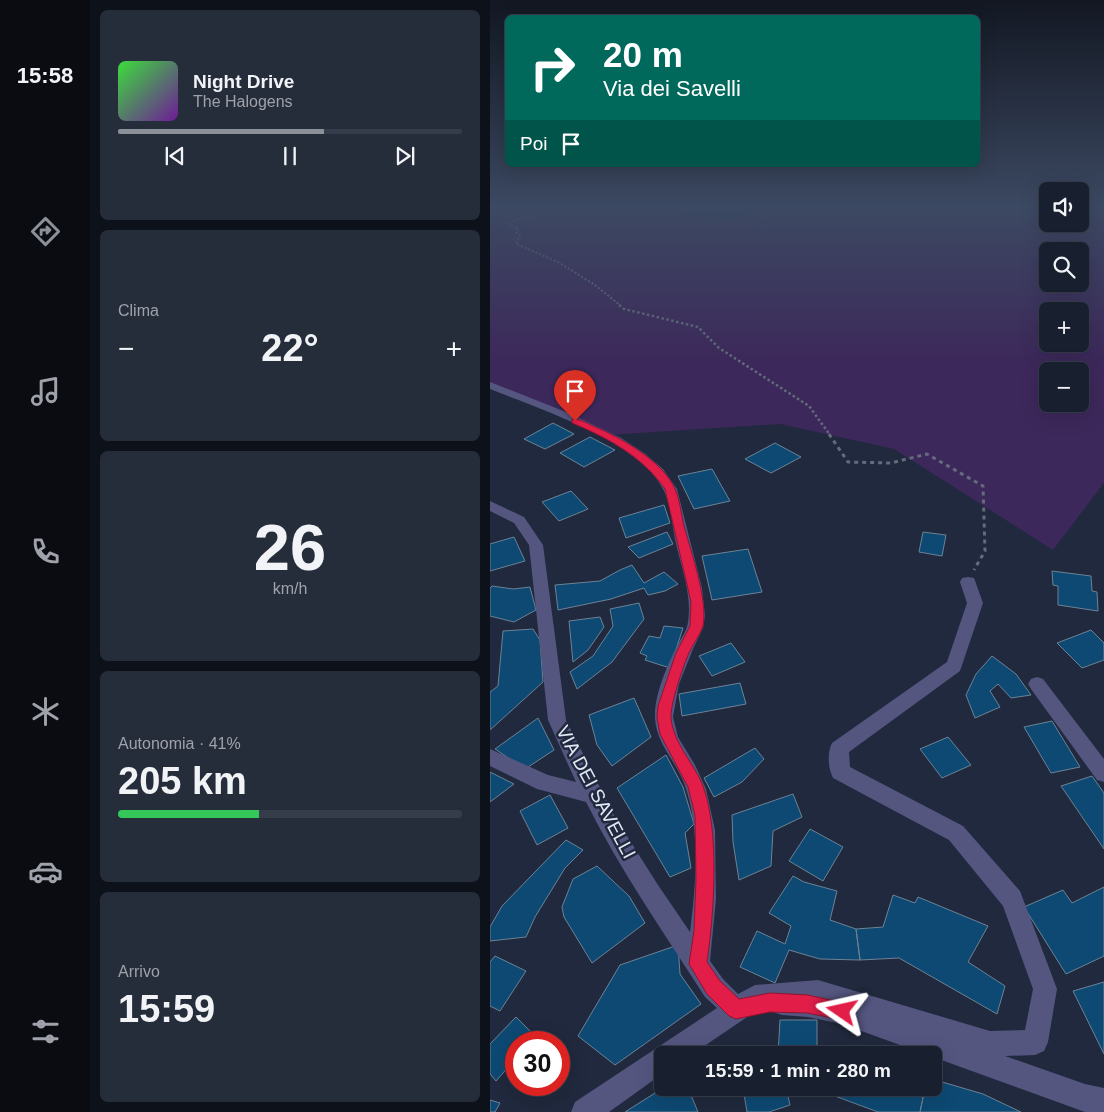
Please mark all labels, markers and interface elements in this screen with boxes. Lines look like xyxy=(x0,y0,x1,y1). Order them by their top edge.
icon: right xyxy=(520,35,585,100)
text: 20 m xyxy=(603,35,683,74)
text: 15:58 xyxy=(17,63,73,88)
text: Night Drive xyxy=(193,71,294,92)
text: Via dei Savelli xyxy=(603,76,741,101)
text: The Halogens xyxy=(193,93,293,110)
icon: arrive xyxy=(557,130,585,158)
text: Poi xyxy=(520,133,547,154)
icon: previous xyxy=(161,142,189,170)
icon: pause xyxy=(276,142,304,170)
icon: next xyxy=(391,142,419,170)
map controls xyxy=(1039,182,1089,412)
button: sound xyxy=(1039,182,1089,232)
icon: directions xyxy=(28,214,63,249)
button: search xyxy=(1039,242,1089,292)
text: Clima xyxy=(118,302,159,319)
button: + xyxy=(1039,302,1089,352)
text: 22° xyxy=(261,327,319,369)
text: − xyxy=(118,333,134,364)
text: + xyxy=(446,333,462,364)
button: − xyxy=(1039,362,1089,412)
pin xyxy=(554,370,596,421)
icon: music xyxy=(28,374,63,409)
icon: arrive xyxy=(561,377,589,405)
text: 26 xyxy=(254,511,326,584)
icon: phone xyxy=(28,534,63,569)
text: km/h xyxy=(273,580,307,597)
icon: climate xyxy=(28,694,63,729)
street label: VIA DEI SAVELLI xyxy=(552,722,640,862)
text: Autonomia · 41% xyxy=(118,735,241,752)
text: 205 km xyxy=(118,760,247,802)
icon: car xyxy=(28,854,63,889)
text: Arrivo xyxy=(118,963,160,980)
position arrow xyxy=(815,984,867,1036)
text: 15:59 xyxy=(118,988,215,1030)
icon: filters xyxy=(28,1014,63,1049)
speed limit sign: 30 xyxy=(505,1031,570,1096)
text: 15:59 · 1 min · 280 m xyxy=(705,1060,891,1081)

